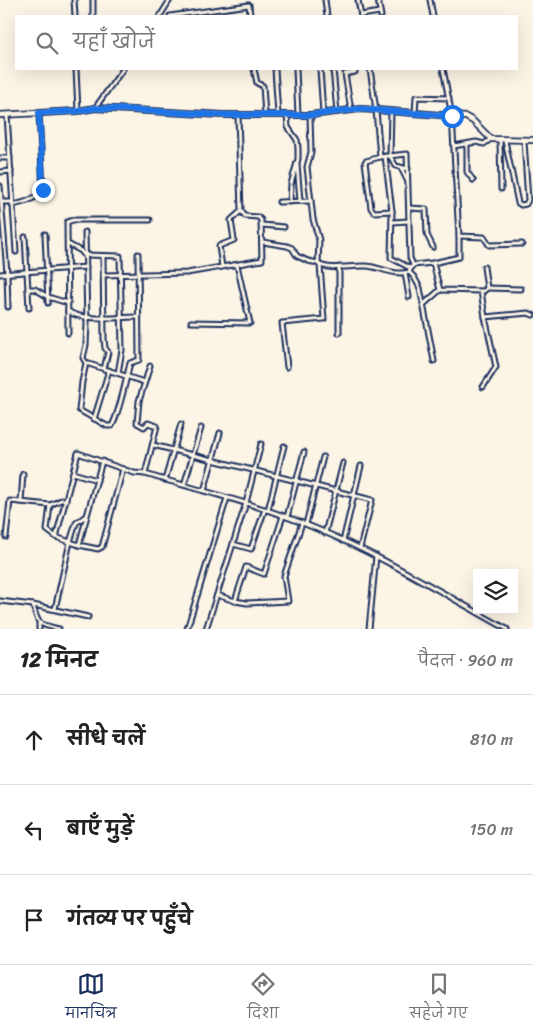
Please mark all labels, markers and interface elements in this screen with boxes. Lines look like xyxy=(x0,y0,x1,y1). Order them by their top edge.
search box xyxy=(15,15,518,70)
text: यहाँ खोजें xyxy=(73,25,155,58)
icon: search xyxy=(33,29,61,57)
route start xyxy=(441,105,464,128)
route end xyxy=(32,179,55,202)
map controls xyxy=(473,569,518,614)
button: layers xyxy=(473,569,518,614)
text: 12 मिनट xyxy=(20,641,98,679)
text: पैदल · 960 m xyxy=(418,646,513,675)
text: सीधे चलें xyxy=(67,722,145,755)
text: 810 m xyxy=(470,725,513,754)
icon: ahead xyxy=(20,726,48,754)
text: बाएँ मुड़ें xyxy=(67,812,134,845)
text: 150 m xyxy=(470,815,513,844)
icon: left xyxy=(20,816,48,844)
text: गंतव्य पर पहुँचे xyxy=(67,902,192,935)
icon: arrive xyxy=(20,906,48,934)
tab: मानचित्र xyxy=(65,970,117,1029)
tab: दिशा xyxy=(247,970,279,1029)
tab: सहेजे गए xyxy=(409,970,468,1029)

